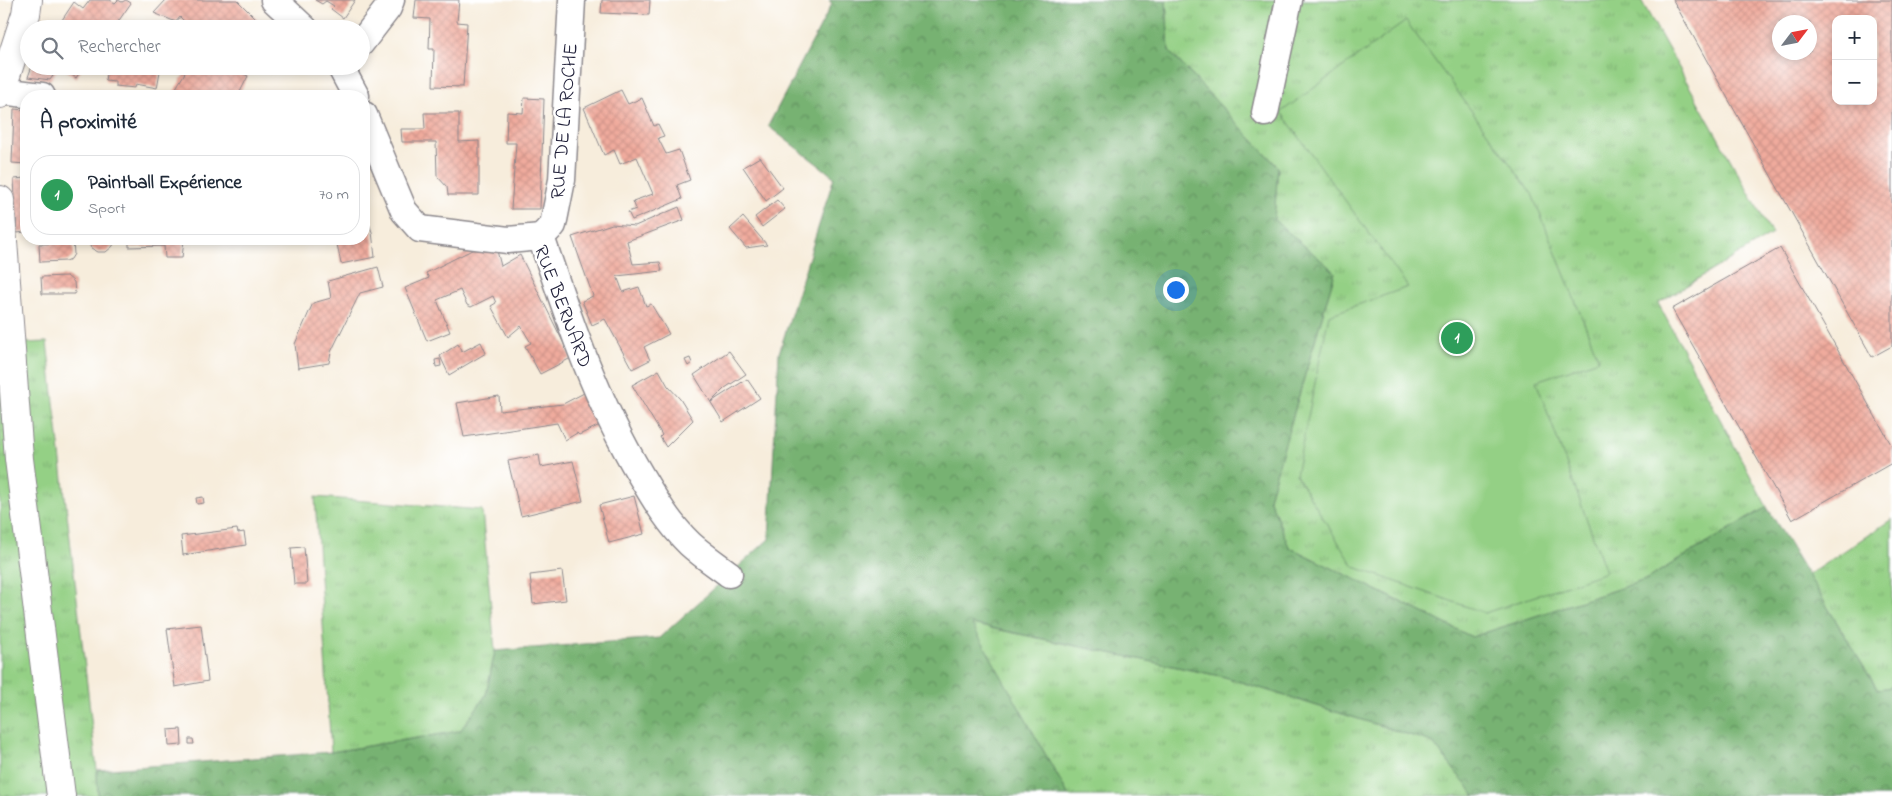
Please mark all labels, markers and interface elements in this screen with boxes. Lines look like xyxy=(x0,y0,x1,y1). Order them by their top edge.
north arrow xyxy=(1772,15,1817,60)
map controls xyxy=(1832,15,1877,105)
button: + xyxy=(1832,15,1877,60)
search box xyxy=(20,20,370,75)
icon: search xyxy=(38,34,66,62)
text: Rechercher xyxy=(78,34,161,61)
street label: RUE DE LA ROCHE xyxy=(544,42,587,200)
button: − xyxy=(1832,60,1877,105)
text: À proximité xyxy=(40,108,137,138)
text: Paintball Expérience xyxy=(88,170,242,197)
text: 1 xyxy=(54,183,60,207)
text: 70 m xyxy=(319,183,349,207)
text: Sport xyxy=(88,197,126,221)
street label: RUE BERNARD xyxy=(525,241,598,372)
your location xyxy=(1163,277,1189,303)
pin: 1 xyxy=(1441,319,1473,357)

